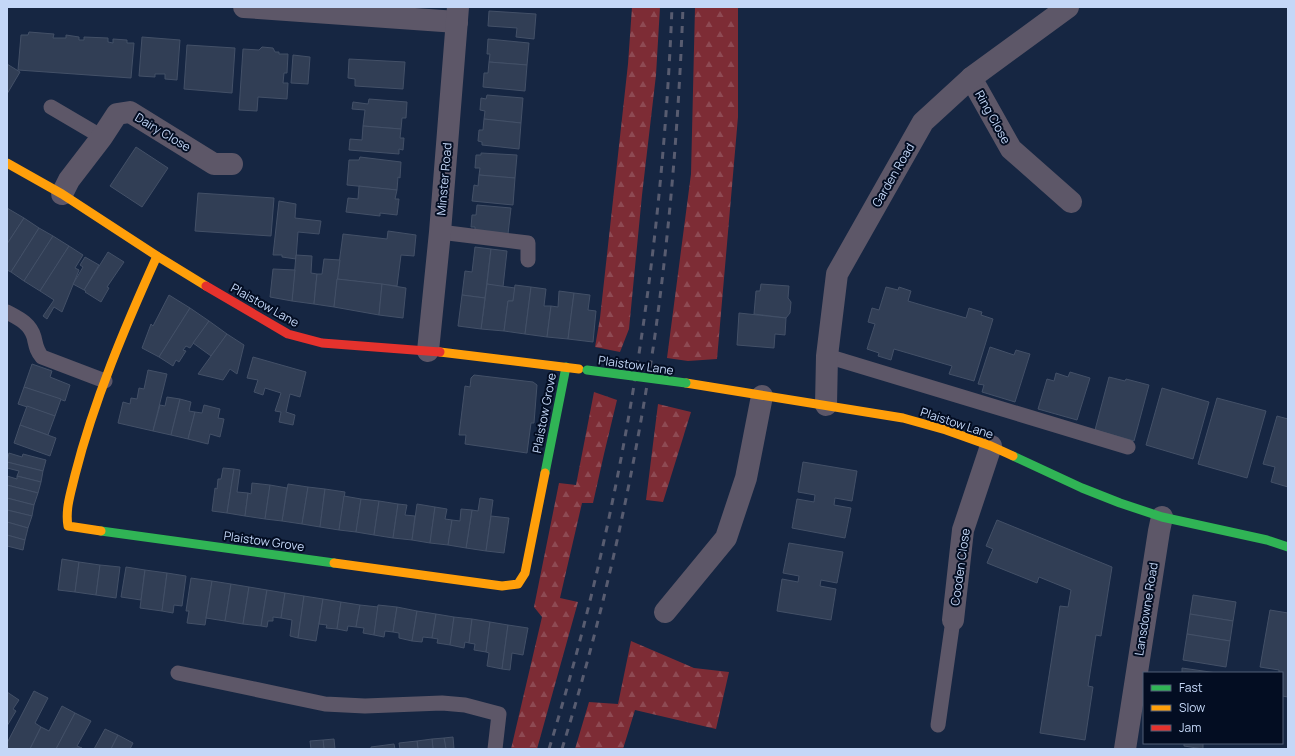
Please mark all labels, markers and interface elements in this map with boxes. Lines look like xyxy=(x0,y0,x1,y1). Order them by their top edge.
street label: Ring Close xyxy=(971,87,1015,147)
street label: Dairy Close xyxy=(132,109,194,155)
street label: Garden Road xyxy=(868,140,918,210)
street label: Minster Road xyxy=(432,142,456,216)
street label: Plaistow Lane xyxy=(228,279,302,331)
street label: Plaistow Lane xyxy=(597,351,675,379)
street label: Plaistow Grove xyxy=(528,371,560,455)
street label: Plaistow Lane xyxy=(918,403,996,443)
street label: Plaistow Grove xyxy=(223,527,305,555)
street label: Cooden Close xyxy=(946,527,974,607)
street label: Lansdowne Road xyxy=(1130,561,1162,657)
legend xyxy=(1143,672,1283,744)
text: Fast xyxy=(1179,679,1203,696)
text: Slow xyxy=(1179,699,1205,716)
text: Jam xyxy=(1179,719,1201,736)

